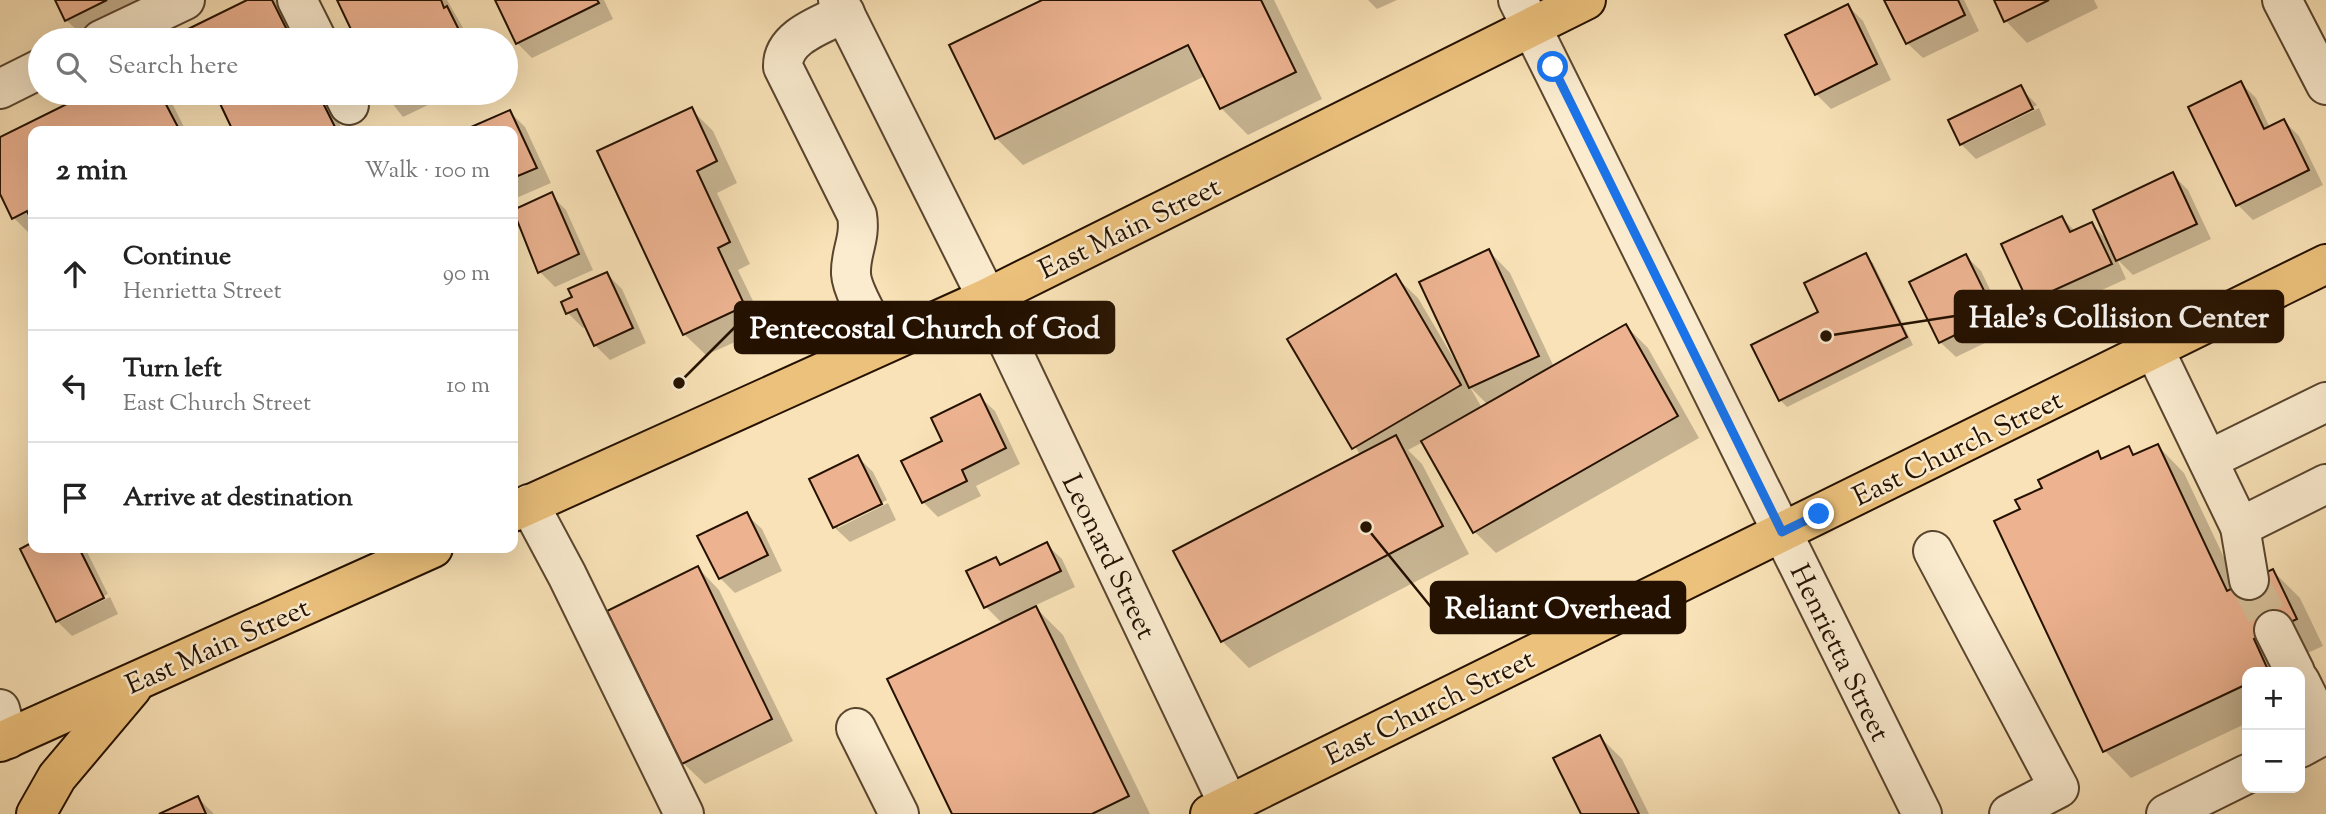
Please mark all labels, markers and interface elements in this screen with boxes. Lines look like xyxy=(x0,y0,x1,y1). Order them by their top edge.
search box xyxy=(28,28,518,105)
icon: search xyxy=(52,48,90,86)
text: Search here xyxy=(108,48,238,85)
route start xyxy=(1537,51,1568,82)
text: 2 min xyxy=(56,150,128,193)
text: Walk · 100 m xyxy=(365,155,490,188)
street label: East Main Street xyxy=(1033,168,1228,291)
text: Continue xyxy=(123,239,231,276)
icon: ahead xyxy=(56,255,94,293)
text: 90 m xyxy=(443,258,490,291)
text: Henrietta Street xyxy=(123,276,282,309)
callout: Hale's Collision Center xyxy=(1955,291,2283,342)
text: Hale's Collision Center xyxy=(1969,298,2270,341)
callout: Pentecostal Church of God xyxy=(735,302,1114,353)
text: Pentecostal Church of God xyxy=(750,309,1100,352)
text: Turn left xyxy=(123,351,222,388)
icon: left xyxy=(56,367,94,405)
text: 10 m xyxy=(446,370,490,403)
street label: East Church Street xyxy=(1847,381,2070,518)
text: East Church Street xyxy=(123,388,311,421)
street label: Leonard Street xyxy=(1050,468,1165,647)
icon: arrive xyxy=(56,479,94,517)
text: Arrive at destination xyxy=(123,480,353,517)
route end xyxy=(1803,498,1834,529)
street label: Henrietta Street xyxy=(1778,558,1899,749)
callout: Reliant Overhead xyxy=(1431,582,1685,633)
street label: East Main Street xyxy=(120,589,317,706)
text: Reliant Overhead xyxy=(1445,589,1671,632)
street label: East Church Street xyxy=(1319,640,1542,777)
map controls xyxy=(2242,667,2305,793)
button: + xyxy=(2242,667,2305,730)
button: − xyxy=(2242,730,2305,793)

